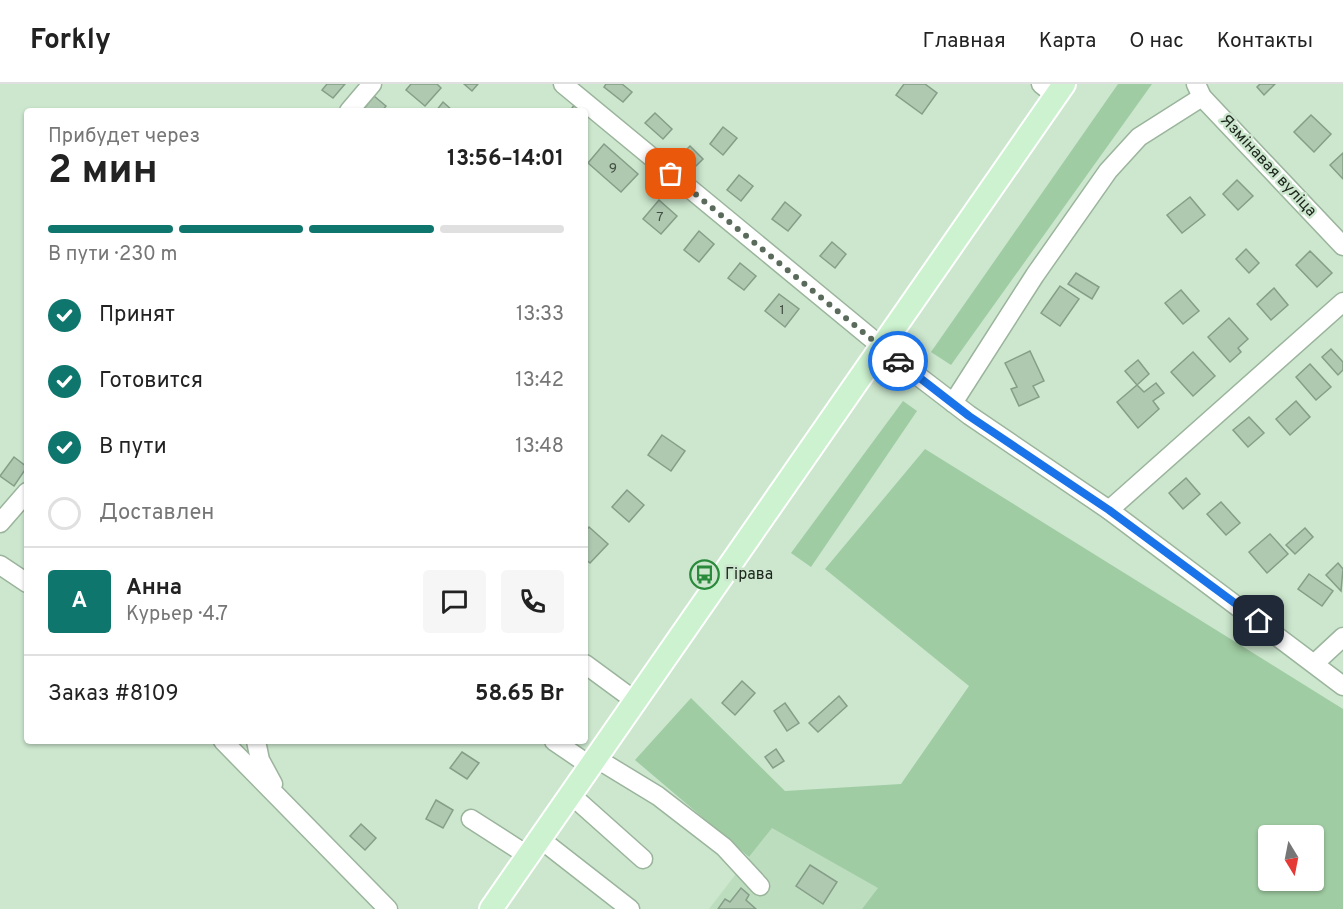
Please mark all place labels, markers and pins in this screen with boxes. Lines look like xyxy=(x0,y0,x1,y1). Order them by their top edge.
pin xyxy=(645,148,696,199)
bus stop icon: Гірава xyxy=(688,559,720,591)
place label: Гірава xyxy=(725,565,773,585)
pin xyxy=(1233,595,1284,646)

